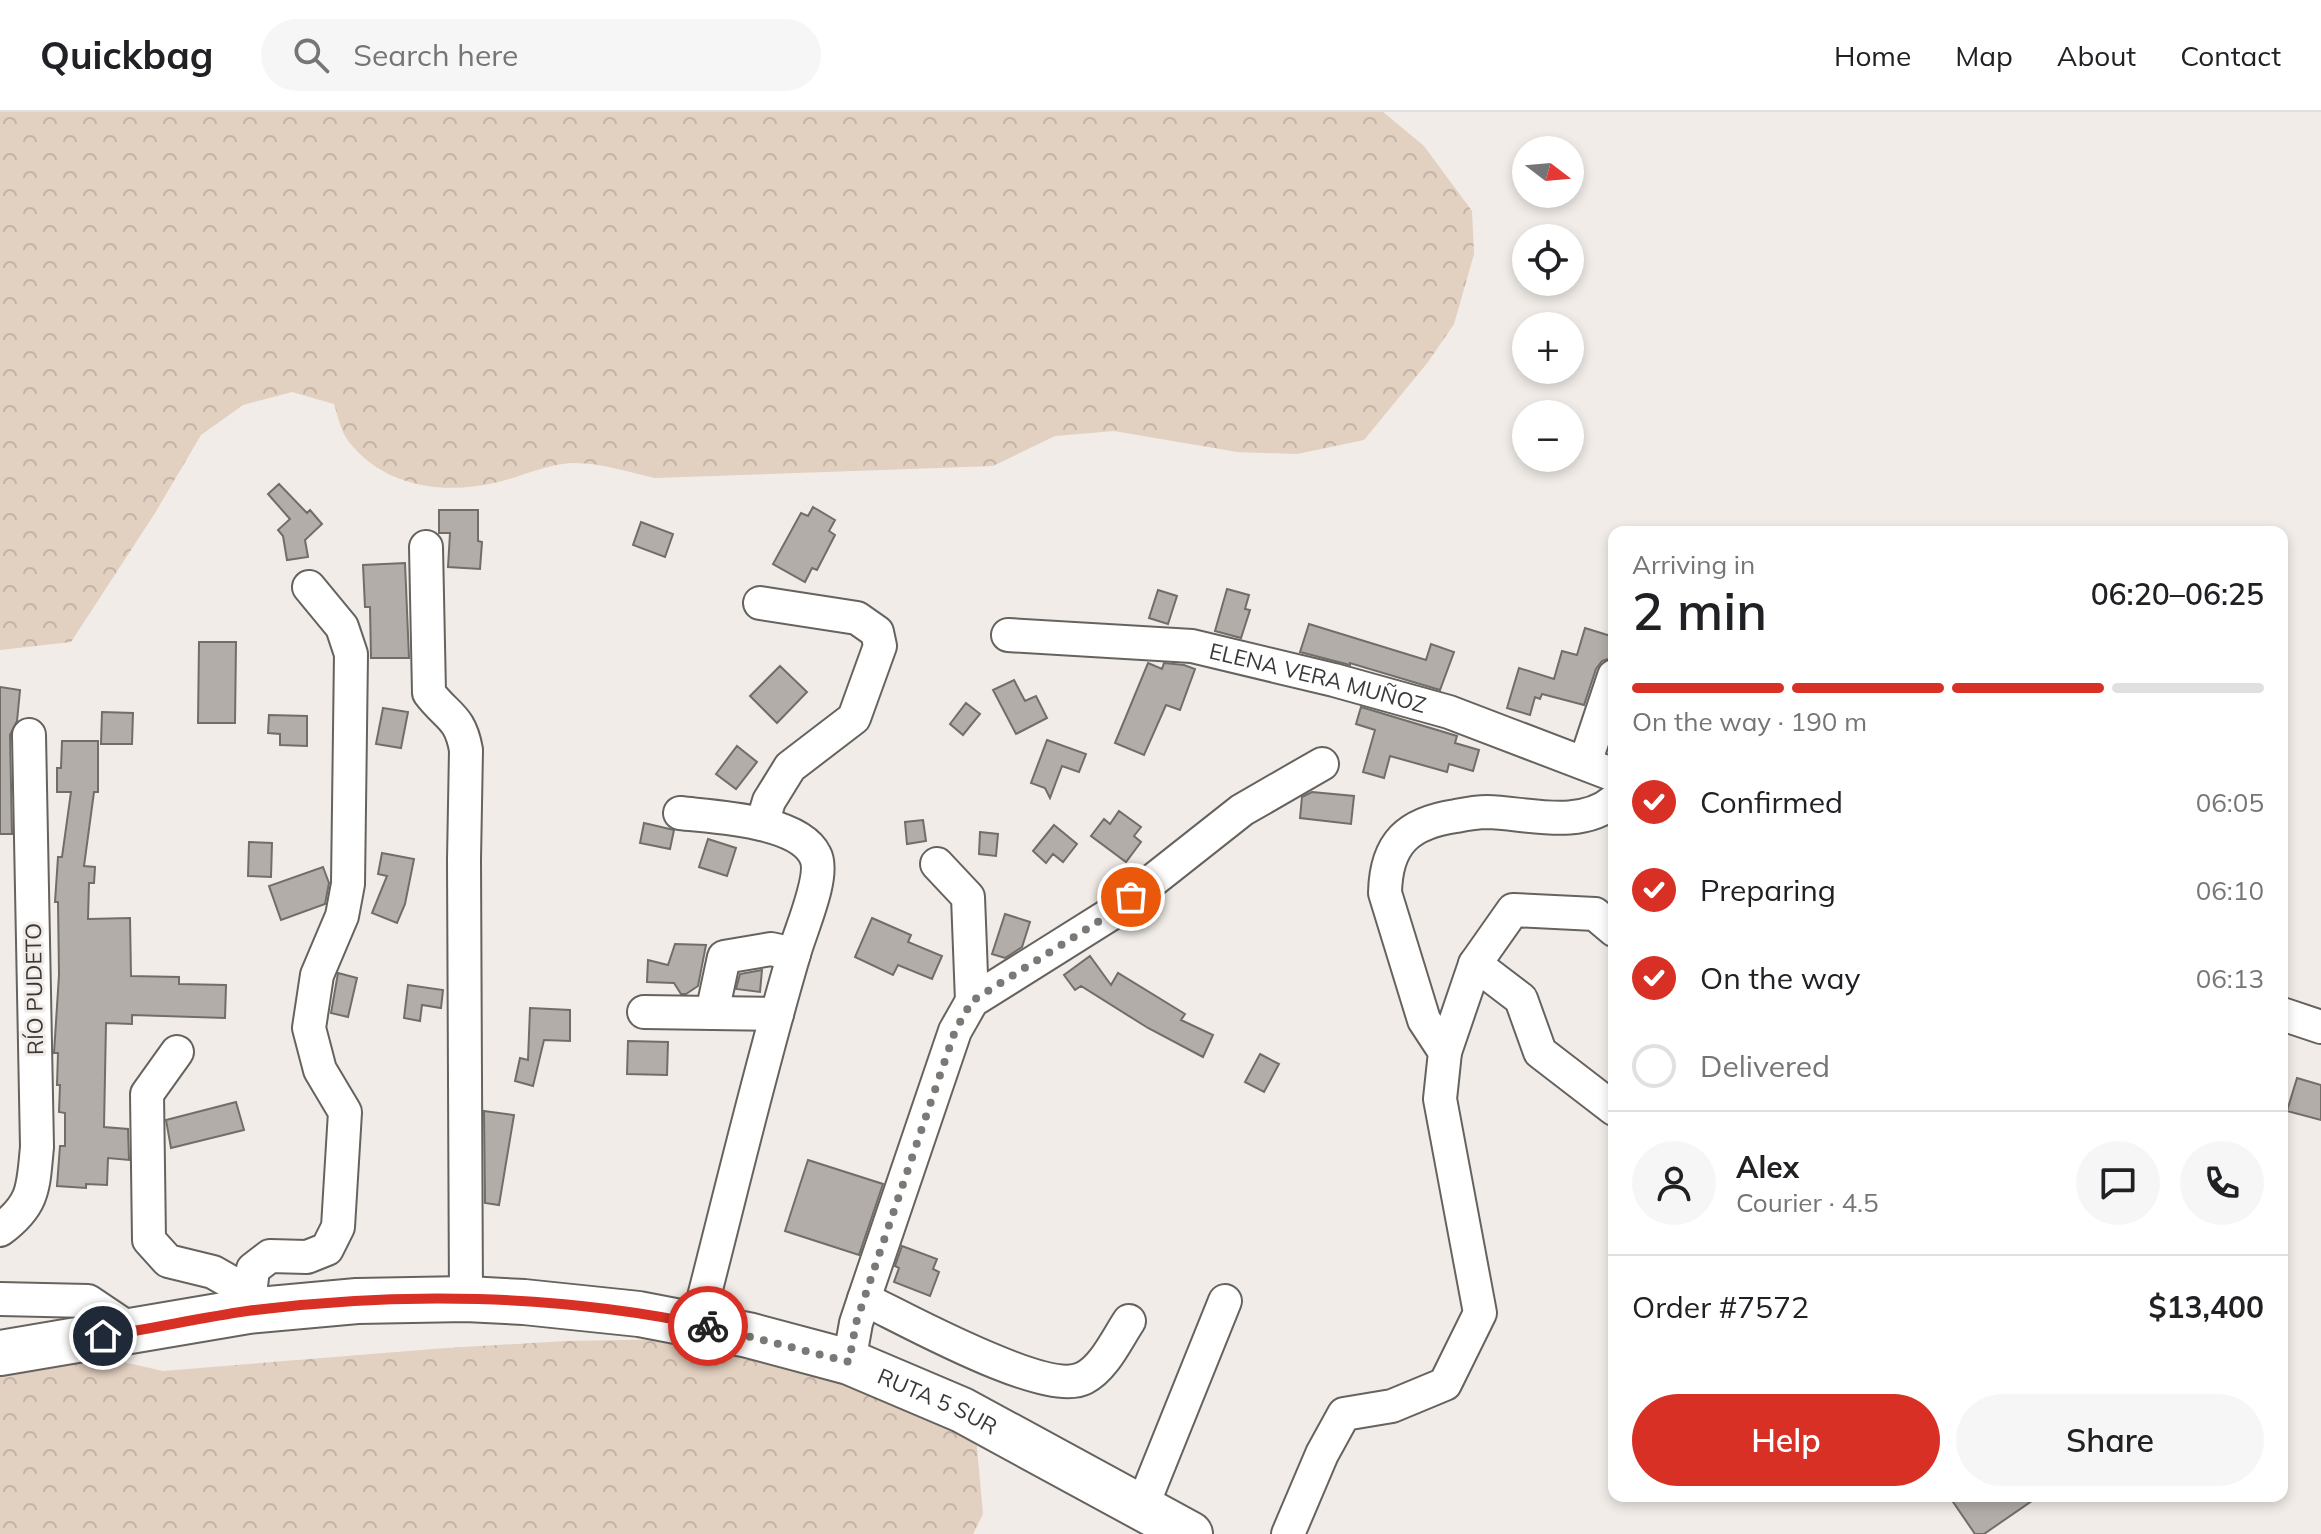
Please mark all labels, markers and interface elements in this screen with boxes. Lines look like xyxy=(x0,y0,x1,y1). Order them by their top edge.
search box xyxy=(261,19,821,91)
text: Quickbag xyxy=(40,31,213,79)
icon: search xyxy=(289,33,333,77)
text: Search here xyxy=(353,36,518,74)
text: Home xyxy=(1834,38,1911,73)
text: Map xyxy=(1955,38,2013,73)
text: About xyxy=(2057,38,2136,73)
text: Contact xyxy=(2180,38,2281,73)
north arrow xyxy=(1512,136,1584,208)
map controls xyxy=(1512,136,1584,472)
button: locate xyxy=(1512,224,1584,296)
button: + xyxy=(1512,312,1584,384)
button: − xyxy=(1512,400,1584,472)
text: Arriving in xyxy=(1632,548,1755,581)
text: 06:20–06:25 xyxy=(2091,575,2264,613)
text: 2 min xyxy=(1632,578,1767,643)
street label: ELENA VERA MUÑOZ xyxy=(1207,637,1429,719)
text: On the way · 190 m xyxy=(1632,705,1867,738)
icon: check xyxy=(1632,780,1676,824)
text: Confirmed xyxy=(1700,783,1843,821)
text: 06:05 xyxy=(2196,786,2264,819)
pin xyxy=(1097,863,1165,931)
icon: check xyxy=(1632,868,1676,912)
text: Preparing xyxy=(1700,871,1836,909)
text: 06:10 xyxy=(2196,874,2264,907)
icon: bag xyxy=(1109,875,1153,919)
street label: RÍO PUDETO xyxy=(19,923,49,1055)
icon: check xyxy=(1632,956,1676,1000)
text: On the way xyxy=(1700,959,1860,997)
text: 06:13 xyxy=(2196,962,2264,995)
text: Delivered xyxy=(1700,1047,1830,1085)
button: person xyxy=(1632,1141,1716,1225)
button: chat xyxy=(2076,1141,2160,1225)
button: phone xyxy=(2180,1141,2264,1225)
text: Alex xyxy=(1736,1148,1799,1186)
text: Courier · 4.5 xyxy=(1736,1186,1879,1219)
courier xyxy=(668,1286,748,1366)
text: Order #7572 xyxy=(1632,1288,1809,1326)
text: $13,400 xyxy=(2149,1288,2264,1326)
pin xyxy=(69,1302,137,1370)
icon: bike xyxy=(686,1304,730,1348)
icon: home xyxy=(81,1314,125,1358)
street label: RUTA 5 SUR xyxy=(873,1362,1002,1441)
button: Help xyxy=(1632,1394,1940,1486)
button: Share xyxy=(1956,1394,2264,1486)

